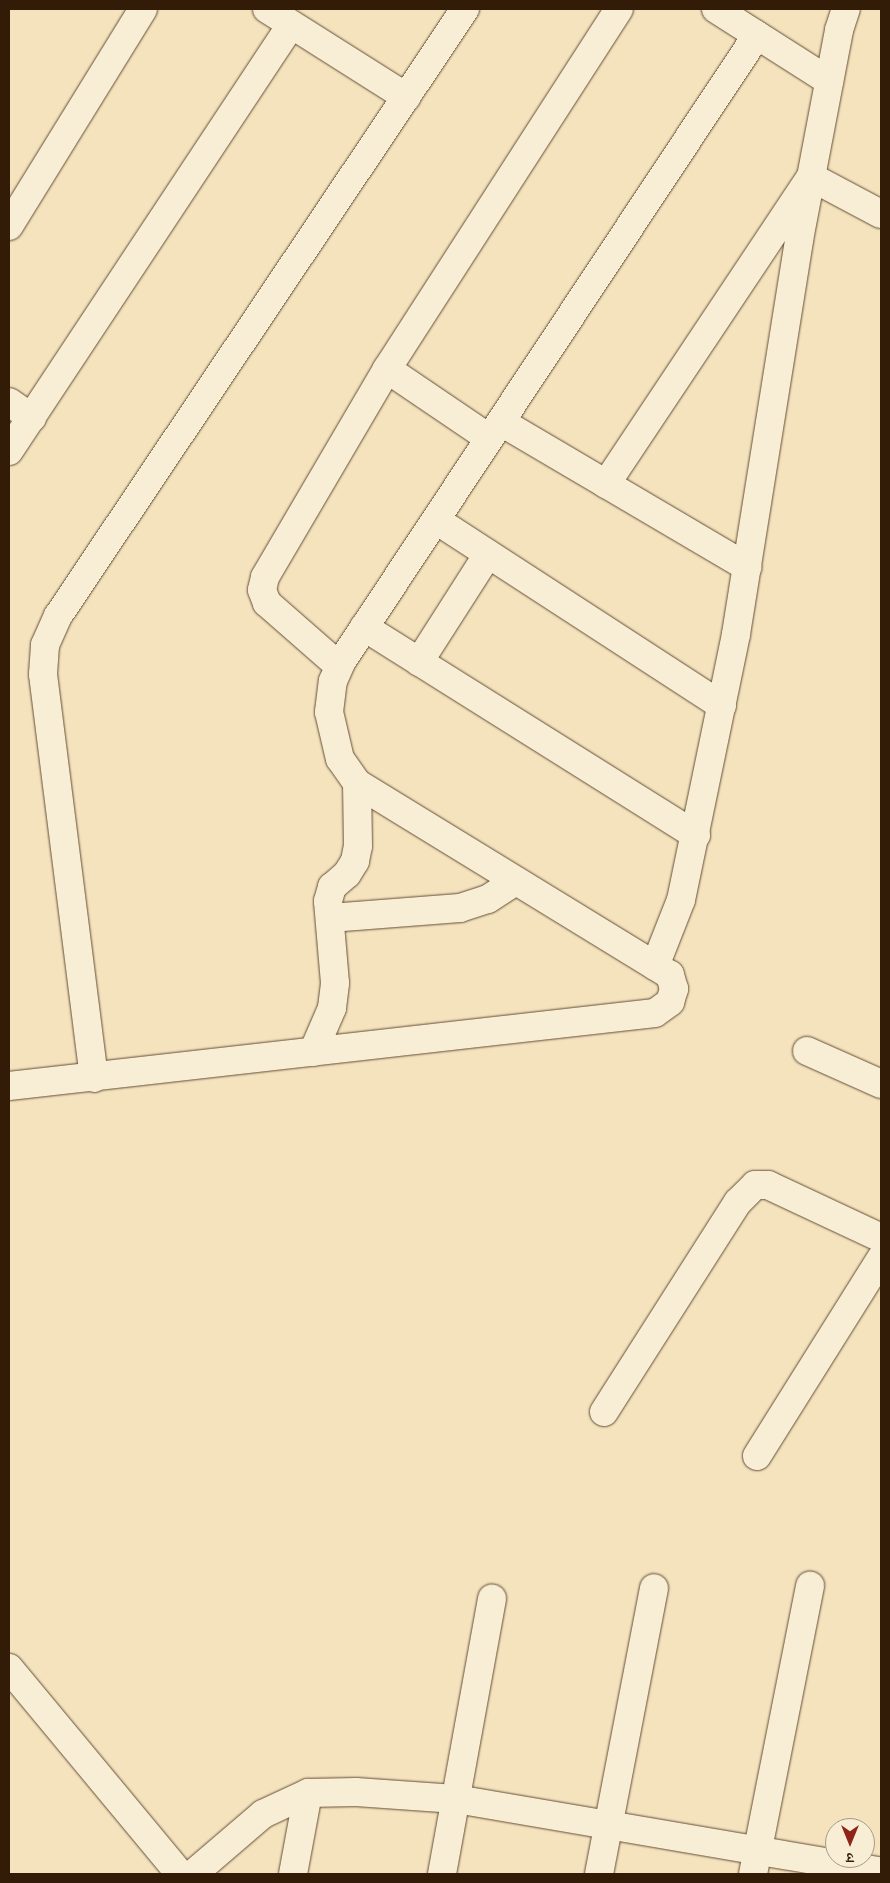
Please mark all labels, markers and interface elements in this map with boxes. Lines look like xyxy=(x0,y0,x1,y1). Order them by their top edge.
north arrow xyxy=(825,1818,875,1868)
text: उ xyxy=(846,1848,854,1867)

